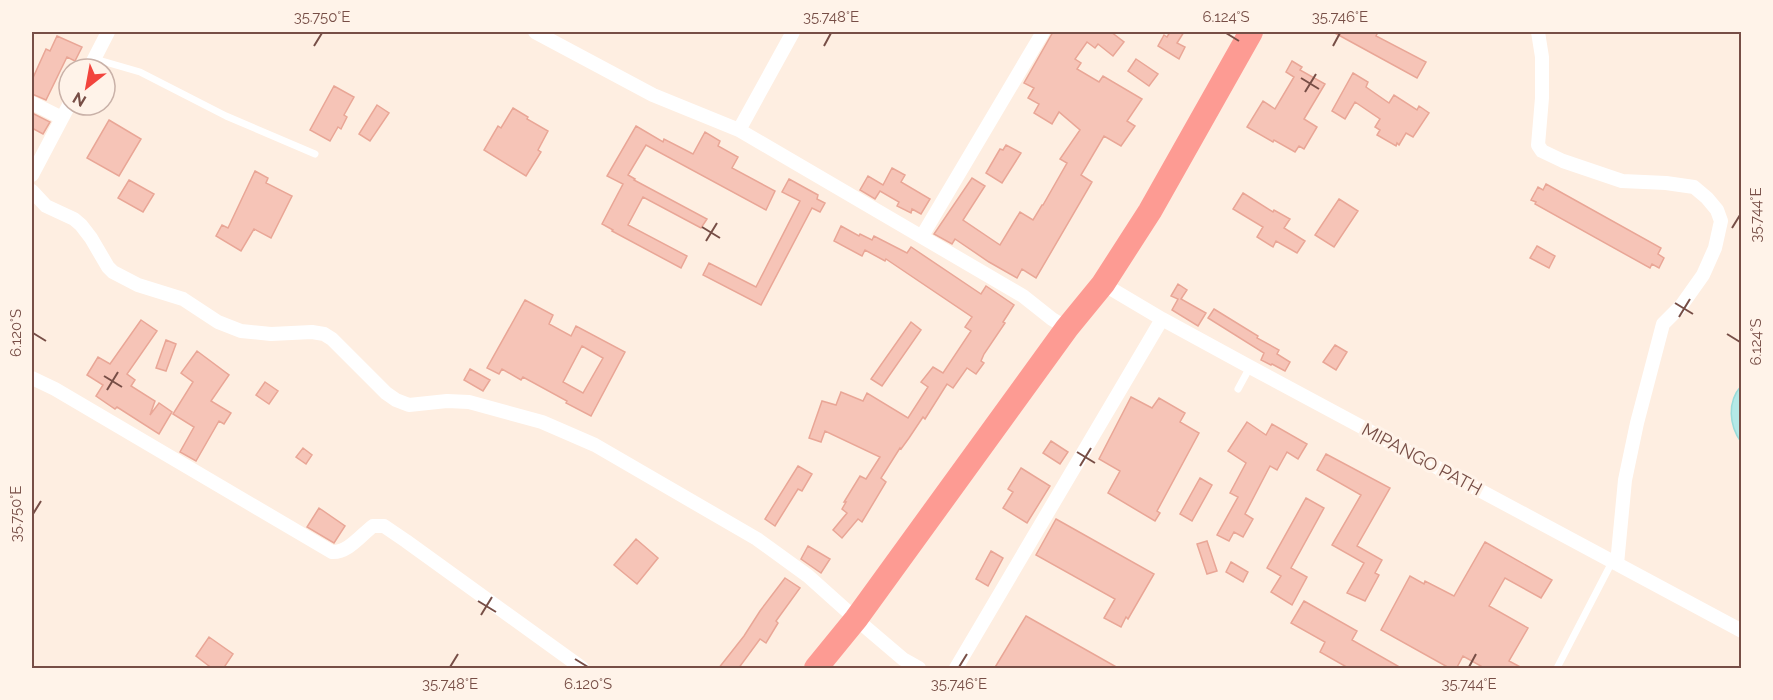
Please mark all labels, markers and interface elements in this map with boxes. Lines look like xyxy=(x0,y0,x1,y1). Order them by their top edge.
text: 35.750°E xyxy=(294,8,350,26)
text: 35.748°E xyxy=(803,8,859,26)
text: 6.124°S xyxy=(1202,8,1250,26)
text: 35.746°E xyxy=(1312,8,1368,26)
north arrow xyxy=(57,57,117,117)
text: N xyxy=(69,88,90,111)
text: 35.744°E xyxy=(1747,187,1765,243)
text: 6.120°S xyxy=(7,309,25,357)
text: 6.124°S xyxy=(1747,318,1765,366)
street label: MIPANGO PATH xyxy=(1358,418,1486,500)
text: 35.750°E xyxy=(7,486,25,542)
text: 35.748°E xyxy=(422,675,478,693)
text: 6.120°S xyxy=(564,675,612,693)
text: 35.746°E xyxy=(931,675,987,693)
text: 35.744°E xyxy=(1441,675,1497,693)

